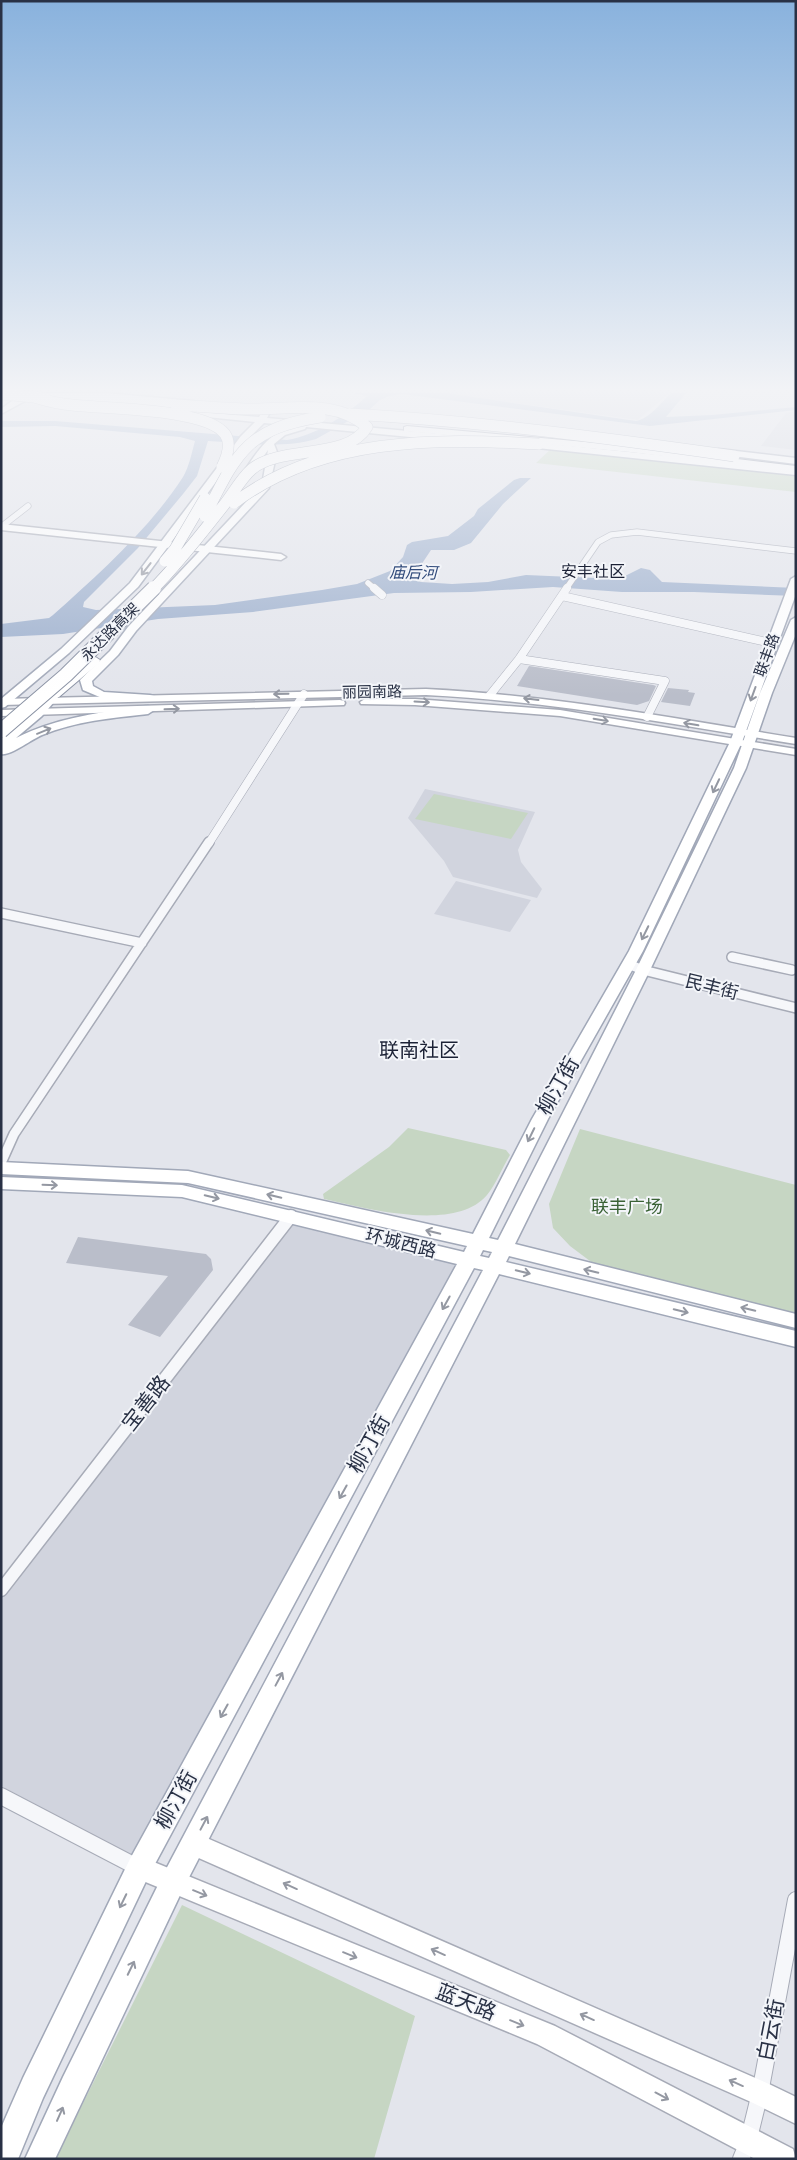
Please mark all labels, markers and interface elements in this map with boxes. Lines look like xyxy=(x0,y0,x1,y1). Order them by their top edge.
district label: 安丰社区 xyxy=(561,560,625,582)
water label: 庙后河 xyxy=(389,561,440,583)
one-way arrow xyxy=(141,562,152,575)
street label: 永达路高架 xyxy=(76,598,143,665)
street label: 联丰路 xyxy=(749,630,783,679)
street label: 丽园南路 xyxy=(342,680,402,702)
one-way arrow xyxy=(748,686,757,701)
one-way arrow xyxy=(273,690,289,699)
one-way arrow xyxy=(523,694,539,704)
one-way arrow xyxy=(414,698,430,707)
one-way arrow xyxy=(164,704,180,714)
one-way arrow xyxy=(593,716,609,726)
one-way arrow xyxy=(683,718,699,728)
one-way arrow xyxy=(36,726,51,735)
one-way arrow xyxy=(710,778,720,793)
one-way arrow xyxy=(640,925,649,940)
street label: 民丰街 xyxy=(683,968,741,1004)
district label: 联南社区 xyxy=(379,1036,459,1063)
street label: 柳汀街 xyxy=(529,1051,585,1120)
one-way arrow xyxy=(526,1128,536,1143)
one-way arrow xyxy=(42,1181,58,1190)
one-way arrow xyxy=(267,1191,283,1200)
one-way arrow xyxy=(203,1193,219,1202)
park label: 联丰广场 xyxy=(591,1194,663,1218)
street label: 环城西路 xyxy=(363,1222,439,1262)
one-way arrow xyxy=(425,1226,441,1236)
one-way arrow xyxy=(583,1266,599,1275)
one-way arrow xyxy=(514,1268,530,1277)
one-way arrow xyxy=(441,1295,451,1310)
one-way arrow xyxy=(741,1304,757,1313)
one-way arrow xyxy=(672,1307,688,1316)
street label: 宝善路 xyxy=(115,1369,176,1436)
street label: 柳汀街 xyxy=(341,1409,396,1478)
one-way arrow xyxy=(338,1484,348,1499)
one-way arrow xyxy=(275,1672,284,1687)
one-way arrow xyxy=(219,1704,229,1719)
street label: 柳汀街 xyxy=(148,1765,203,1834)
one-way arrow xyxy=(200,1816,209,1831)
one-way arrow xyxy=(283,1881,298,1891)
one-way arrow xyxy=(192,1889,207,1899)
one-way arrow xyxy=(118,1893,127,1908)
one-way arrow xyxy=(431,1946,446,1956)
one-way arrow xyxy=(342,1951,357,1960)
one-way arrow xyxy=(127,1961,136,1976)
street label: 蓝天路 xyxy=(432,1976,501,2026)
street label: 白云街 xyxy=(750,1996,790,2063)
one-way arrow xyxy=(580,2012,595,2022)
one-way arrow xyxy=(509,2019,524,2028)
one-way arrow xyxy=(729,2077,744,2087)
one-way arrow xyxy=(654,2092,669,2101)
one-way arrow xyxy=(56,2107,66,2122)

